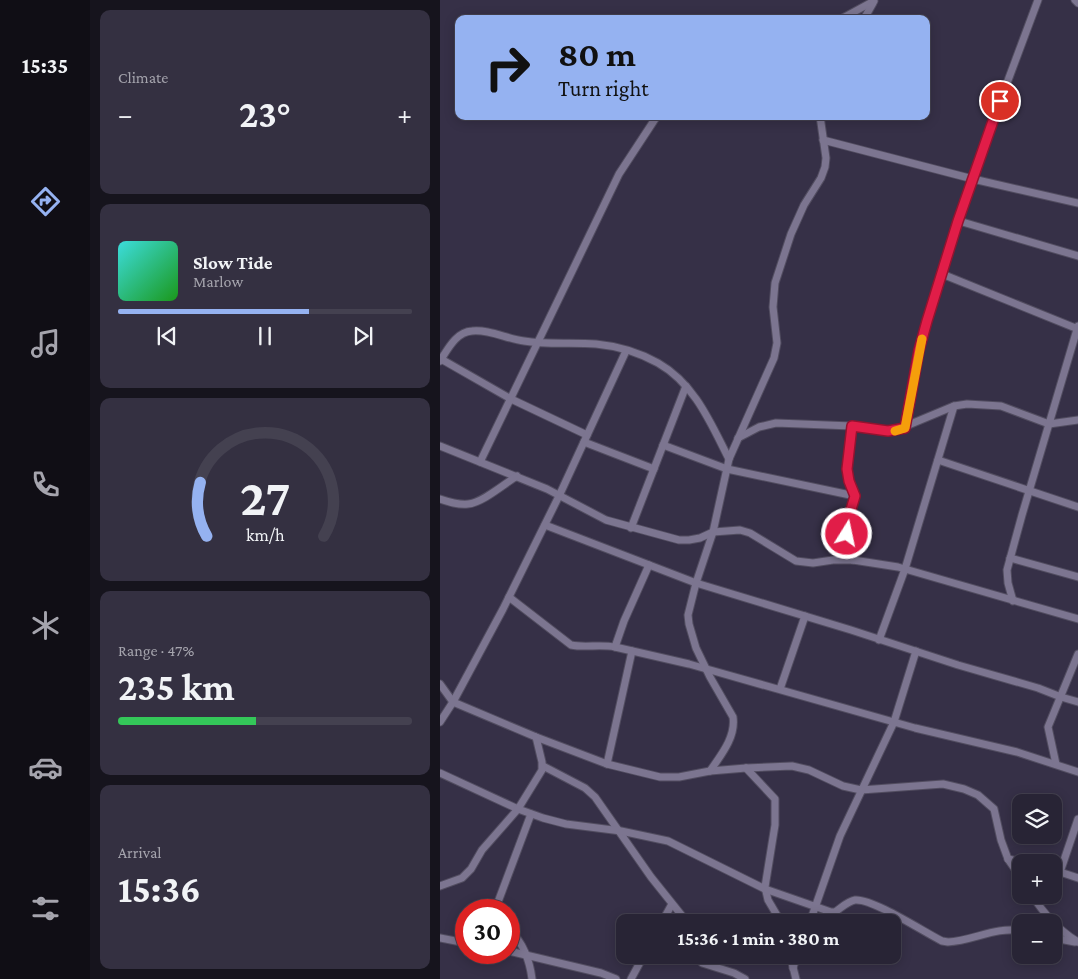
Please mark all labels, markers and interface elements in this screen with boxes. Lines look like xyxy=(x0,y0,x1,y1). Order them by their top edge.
icon: right xyxy=(475,35,540,100)
text: 80 m xyxy=(558,35,636,74)
text: 15:35 xyxy=(22,53,68,78)
text: Climate xyxy=(118,69,168,86)
text: Turn right xyxy=(558,76,649,101)
pin xyxy=(979,80,1021,122)
icon: arrive xyxy=(986,87,1014,115)
text: 23° xyxy=(239,93,291,135)
text: − xyxy=(118,99,133,130)
text: + xyxy=(397,99,412,130)
icon: directions xyxy=(28,184,63,219)
text: Slow Tide xyxy=(193,252,273,273)
text: Marlow xyxy=(193,273,243,290)
icon: previous xyxy=(153,322,181,350)
icon: pause xyxy=(251,322,279,350)
icon: next xyxy=(349,322,377,350)
icon: music xyxy=(28,326,63,361)
icon: phone xyxy=(28,467,63,502)
text: 27 xyxy=(240,468,290,526)
position arrow xyxy=(820,507,872,559)
text: km/h xyxy=(246,525,285,545)
icon: climate xyxy=(28,608,63,643)
text: Range · 47% xyxy=(118,642,194,659)
text: 235 km xyxy=(118,666,235,708)
icon: car xyxy=(28,750,63,785)
map controls xyxy=(1012,794,1062,964)
button: layers xyxy=(1012,794,1062,844)
text: Arrival xyxy=(118,844,162,861)
button: + xyxy=(1012,854,1062,904)
text: 15:36 xyxy=(118,868,201,910)
icon: filters xyxy=(28,891,63,926)
speed limit sign: 30 xyxy=(455,899,520,964)
button: − xyxy=(1012,914,1062,964)
text: 15:36 · 1 min · 380 m xyxy=(678,928,839,949)

